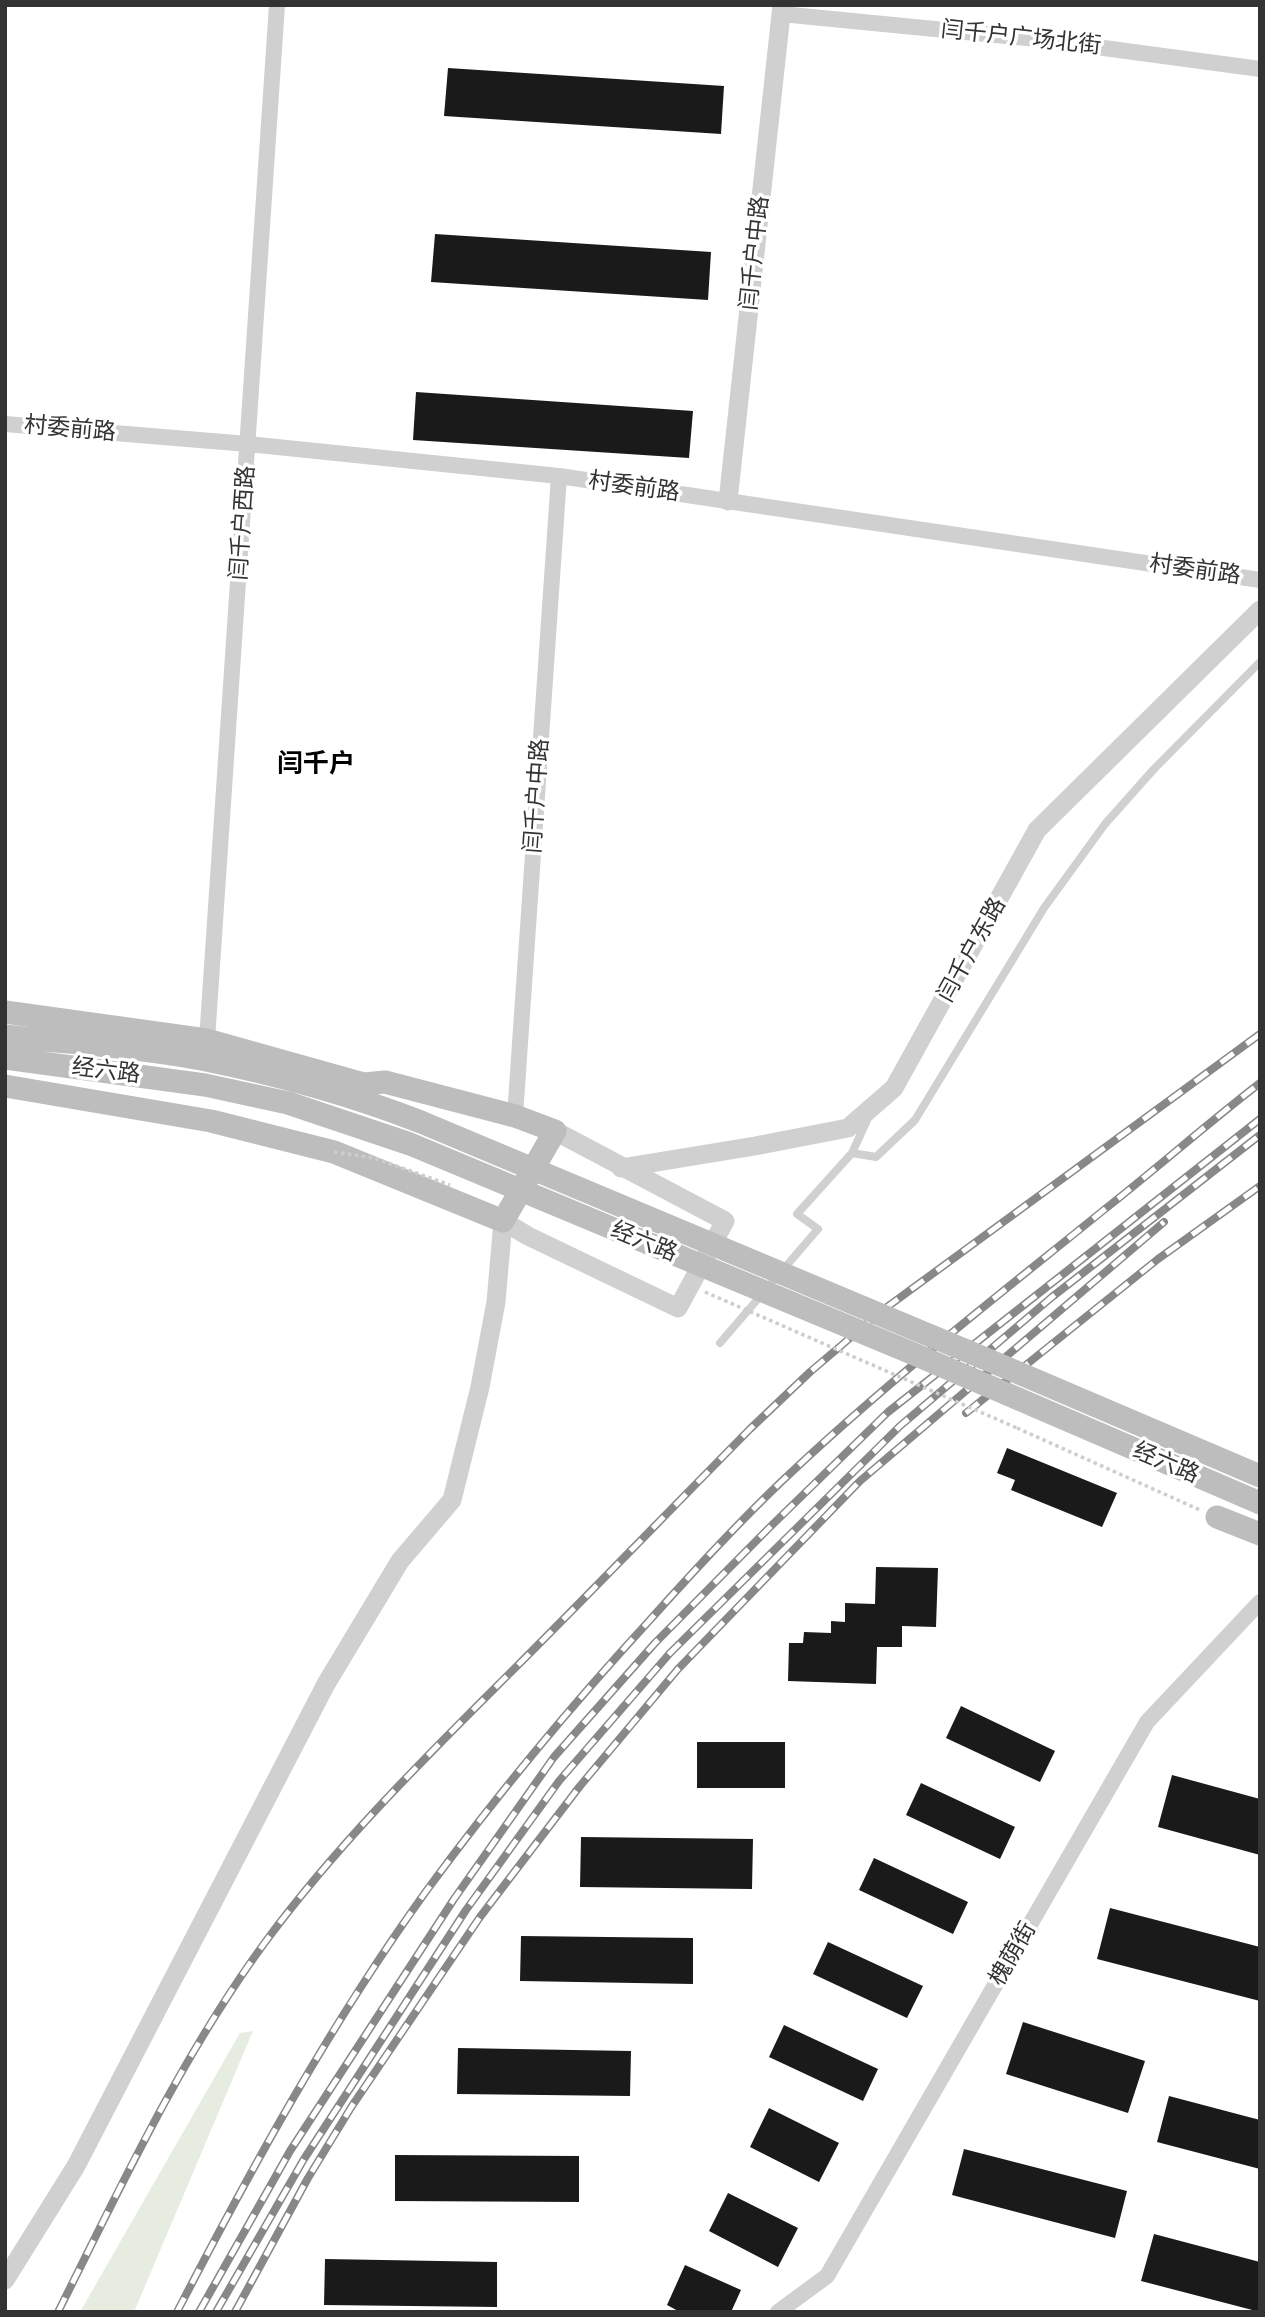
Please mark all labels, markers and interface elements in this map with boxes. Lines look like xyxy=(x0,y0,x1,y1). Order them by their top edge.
street label: 闫千户广场北街 xyxy=(939,16,1103,60)
street label: 闫千户中路 xyxy=(735,194,775,312)
street label: 村委前路 xyxy=(23,411,117,447)
street label: 闫千户西路 xyxy=(225,465,261,581)
street label: 村委前路 xyxy=(587,467,681,507)
street label: 村委前路 xyxy=(1148,550,1242,590)
street label: 闫千户中路 xyxy=(519,738,555,854)
district label: 闫千户 xyxy=(277,748,355,780)
street label: 闫千户东路 xyxy=(932,893,1012,1007)
street label: 经六路 xyxy=(70,1053,142,1089)
street label: 经六路 xyxy=(607,1216,681,1268)
street label: 经六路 xyxy=(1129,1437,1203,1489)
street label: 槐荫街 xyxy=(984,1917,1042,1991)

